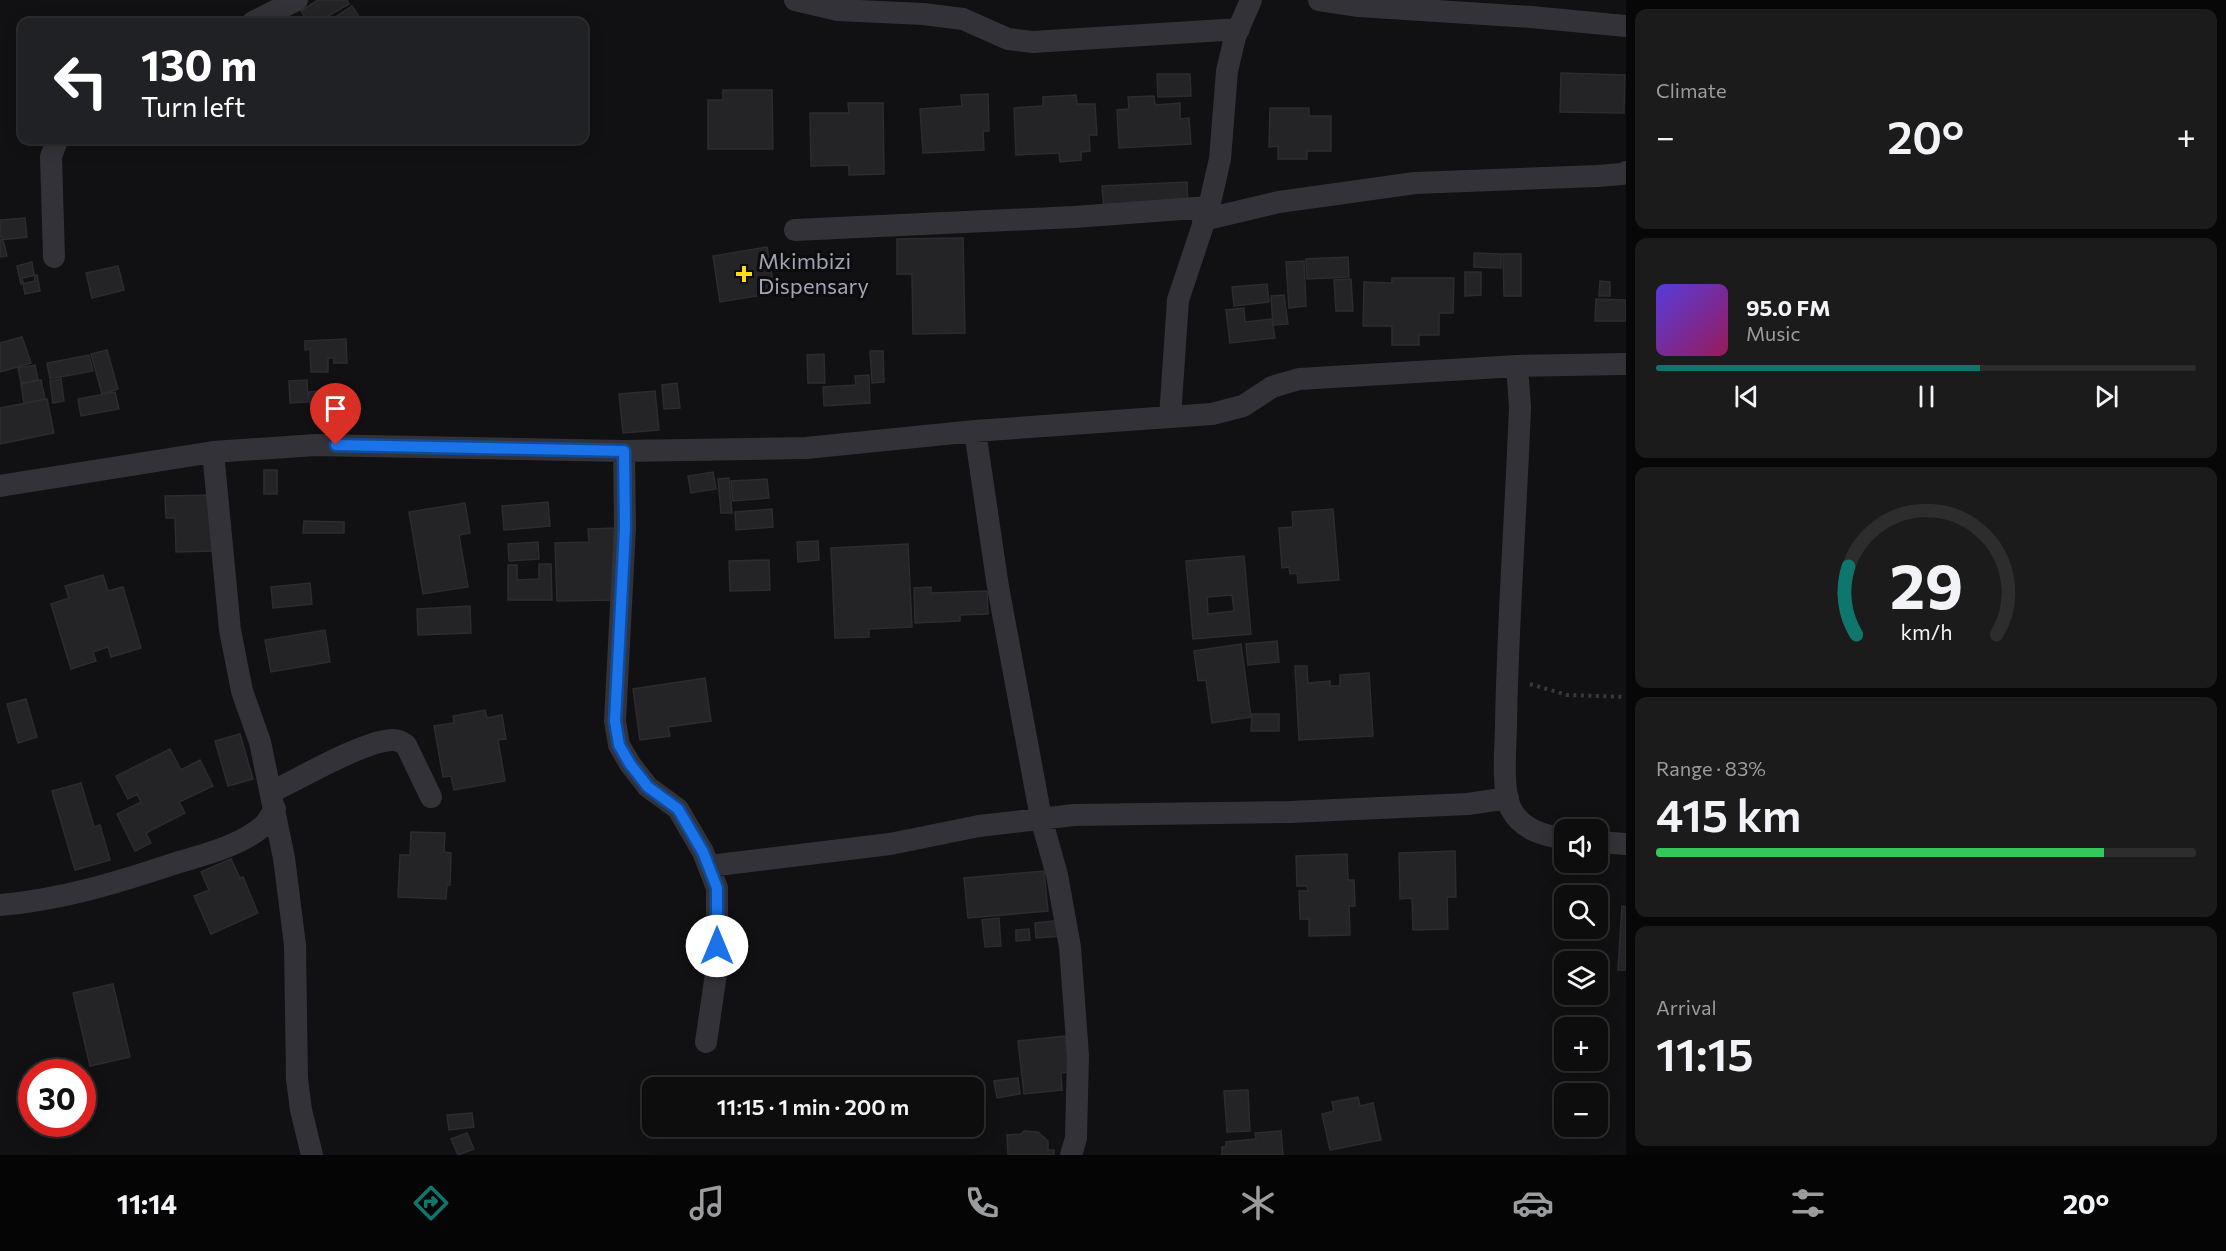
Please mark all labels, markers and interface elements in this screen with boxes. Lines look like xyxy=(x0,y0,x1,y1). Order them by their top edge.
text: 130 m xyxy=(141,38,257,90)
icon: left xyxy=(42,42,120,120)
text: Climate xyxy=(1656,78,1726,102)
text: Turn left xyxy=(141,90,245,123)
text: 20° xyxy=(1887,108,1964,163)
text: − xyxy=(1656,115,1675,156)
text: + xyxy=(2177,115,2196,156)
place label: Mkimbizi Dispensary xyxy=(758,247,869,299)
marker: Mkimbizi Dispensary xyxy=(735,265,753,283)
text: 95.0 FM xyxy=(1746,294,1830,321)
text: Music xyxy=(1746,321,1800,345)
icon: previous xyxy=(1730,380,1763,413)
icon: pause xyxy=(1910,380,1943,413)
icon: next xyxy=(2090,380,2123,413)
pin xyxy=(310,383,361,445)
icon: arrive xyxy=(319,392,352,425)
text: 29 xyxy=(1889,546,1963,622)
text: km/h xyxy=(1900,618,1952,644)
text: Range · 83% xyxy=(1656,756,1766,780)
text: 415 km xyxy=(1656,786,1801,841)
map controls xyxy=(1554,819,1608,1137)
button: sound xyxy=(1554,819,1608,873)
button: search xyxy=(1554,885,1608,939)
position arrow xyxy=(685,914,749,978)
button: layers xyxy=(1554,951,1608,1005)
text: Arrival xyxy=(1656,995,1717,1019)
button: + xyxy=(1554,1017,1608,1071)
text: 11:15 xyxy=(1656,1025,1754,1080)
speed limit sign: 30 xyxy=(18,1059,96,1137)
button: − xyxy=(1554,1083,1608,1137)
text: 11:15 · 1 min · 200 m xyxy=(717,1093,909,1120)
icon: directions xyxy=(410,1182,452,1224)
icon: music xyxy=(686,1182,728,1224)
icon: phone xyxy=(961,1182,1003,1224)
icon: climate xyxy=(1237,1182,1279,1224)
icon: car xyxy=(1512,1182,1554,1224)
icon: filters xyxy=(1787,1182,1829,1224)
text: 11:14 xyxy=(117,1187,177,1220)
text: 20° xyxy=(2063,1187,2109,1220)

